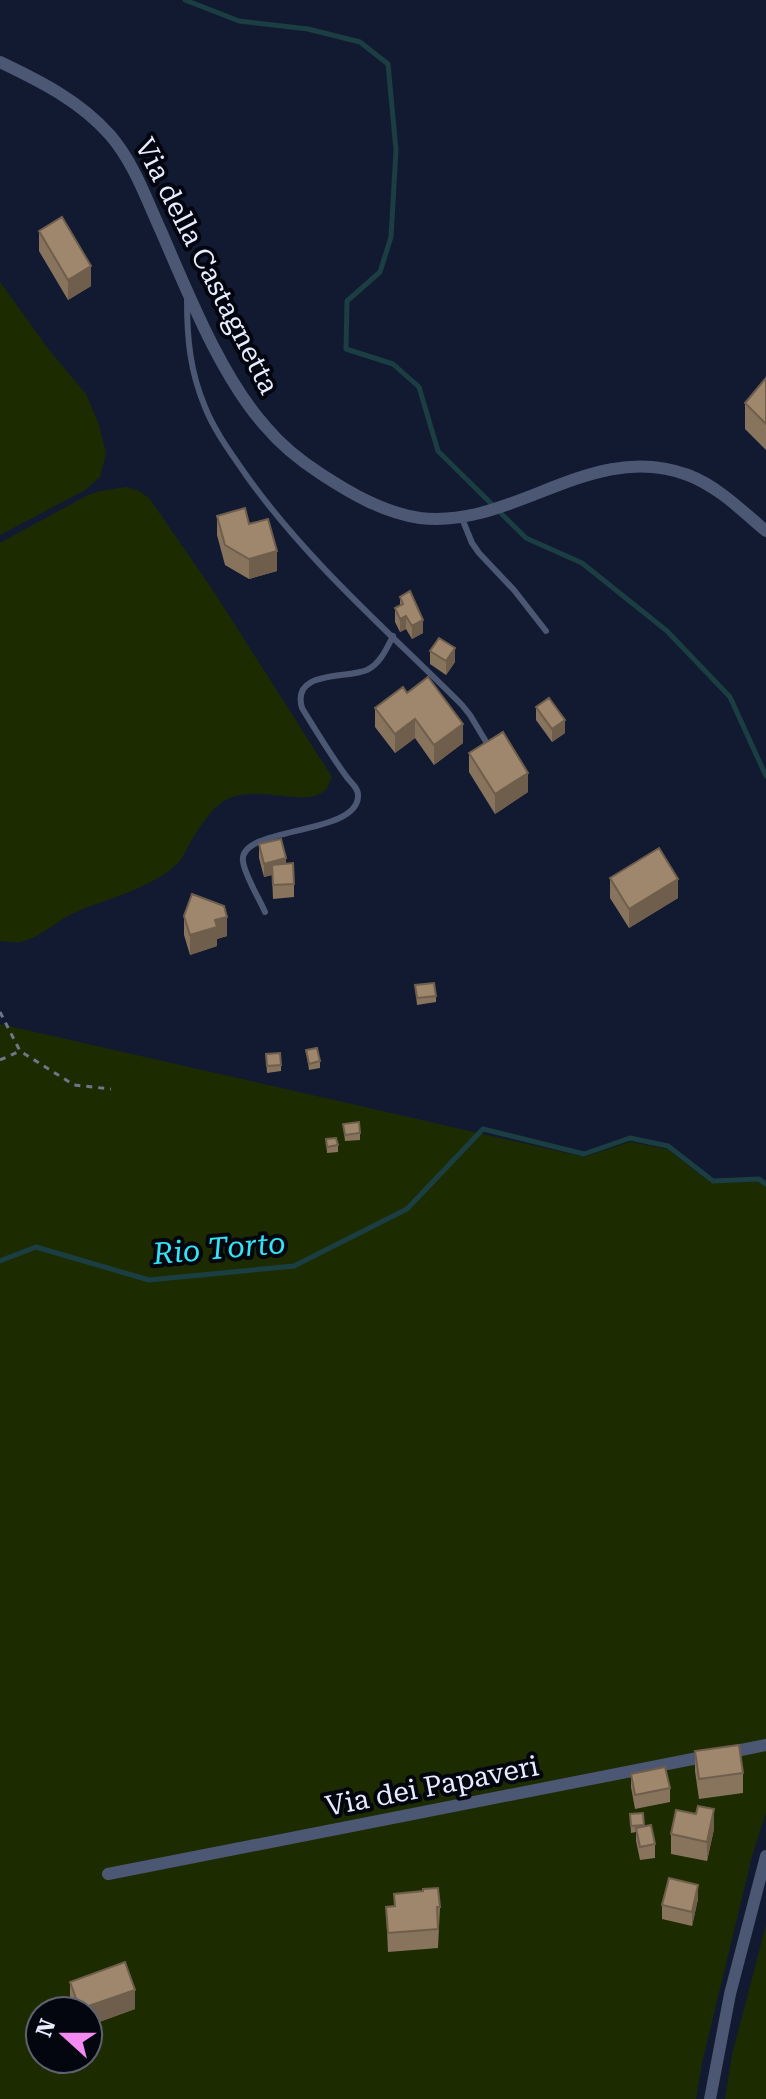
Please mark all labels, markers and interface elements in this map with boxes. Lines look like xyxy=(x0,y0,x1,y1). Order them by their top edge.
street label: Via della Castagnetta xyxy=(128,132,286,400)
water label: Rio Torto xyxy=(150,1225,287,1271)
street label: Via dei Papaveri xyxy=(323,1749,541,1823)
north arrow xyxy=(24,1995,104,2075)
text: N xyxy=(31,2016,61,2040)

